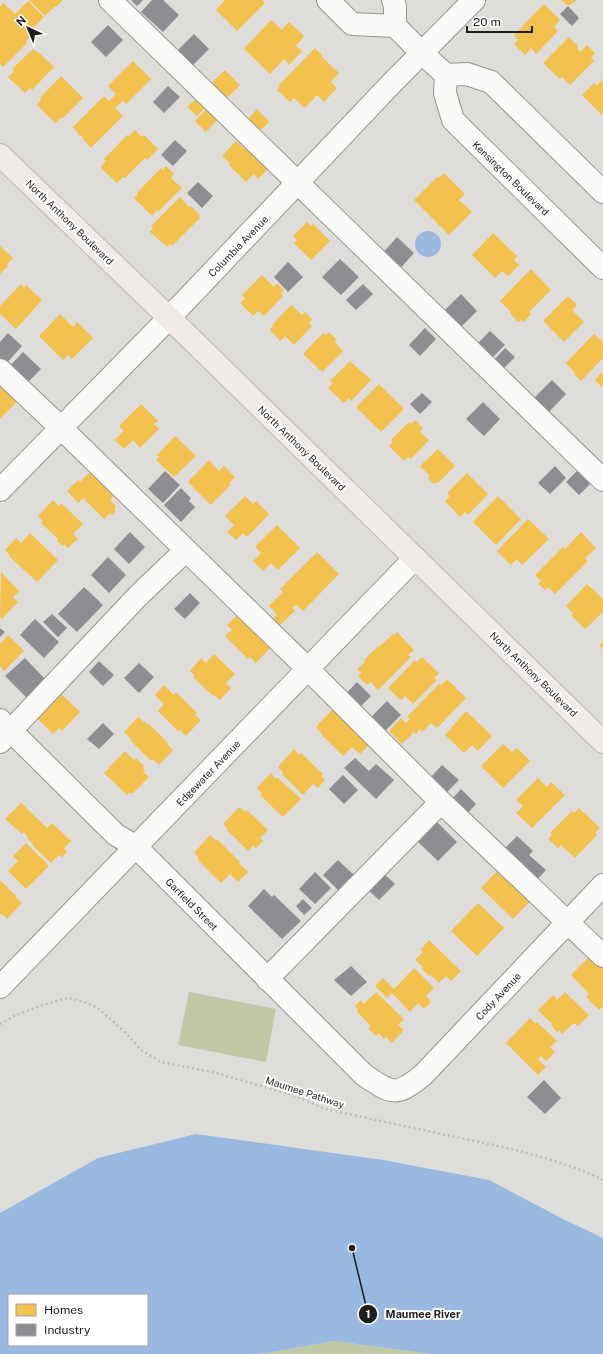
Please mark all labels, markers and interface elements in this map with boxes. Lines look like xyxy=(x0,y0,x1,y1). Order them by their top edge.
north arrow xyxy=(8,8,48,48)
scale bar xyxy=(467,8,532,34)
text: N xyxy=(14,14,28,28)
text: 20 m xyxy=(473,15,501,29)
street label: Kensington Boulevard xyxy=(470,138,552,218)
street label: North Anthony Boulevard xyxy=(24,177,116,267)
street label: Columbia Avenue xyxy=(206,213,271,279)
street label: North Anthony Boulevard xyxy=(256,403,348,493)
street label: North Anthony Boulevard xyxy=(488,629,580,719)
street label: Edgewater Avenue xyxy=(174,737,243,808)
street label: Garfield Street xyxy=(163,875,221,933)
street label: Cody Avenue xyxy=(473,970,523,1022)
street label: Maumee Pathway xyxy=(264,1074,346,1111)
legend xyxy=(8,1294,148,1346)
callout: Maumee River xyxy=(358,1302,468,1325)
text: Homes xyxy=(44,1303,83,1317)
text: 1 xyxy=(365,1307,371,1321)
text: Maumee River xyxy=(386,1308,461,1320)
text: Industry xyxy=(44,1323,91,1337)

